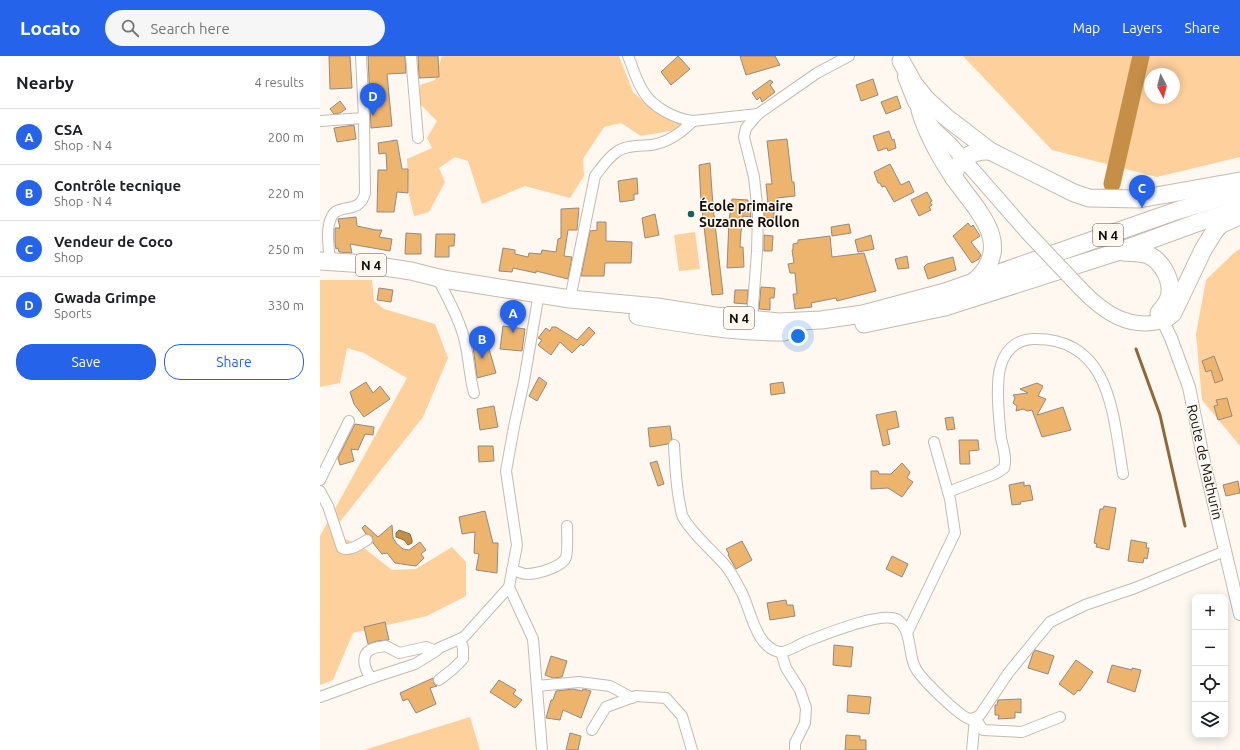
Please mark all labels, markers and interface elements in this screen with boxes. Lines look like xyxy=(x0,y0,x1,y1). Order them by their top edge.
search box xyxy=(105,10,385,46)
text: Locato xyxy=(20,17,81,39)
icon: search xyxy=(119,17,141,39)
text: Search here xyxy=(151,20,230,37)
text: Map xyxy=(1073,20,1100,36)
text: Layers xyxy=(1122,20,1162,36)
text: Share xyxy=(1184,20,1220,36)
north arrow xyxy=(1144,68,1180,104)
text: Nearby xyxy=(16,73,74,92)
text: 4 results xyxy=(254,75,304,89)
pin: D xyxy=(360,83,386,116)
text: CSA xyxy=(54,121,83,138)
text: A xyxy=(24,130,34,144)
text: 200 m xyxy=(268,130,304,144)
text: Shop · N 4 xyxy=(54,138,112,152)
pin: C xyxy=(1129,175,1155,208)
text: Contrôle tecnique xyxy=(54,177,181,194)
text: B xyxy=(25,186,33,200)
text: 220 m xyxy=(268,186,304,200)
text: Shop · N 4 xyxy=(54,194,112,208)
place label: École primaire Suzanne Rollon xyxy=(699,197,800,230)
marker: École primaire Suzanne Rollon xyxy=(686,209,696,219)
road number: N 4 xyxy=(1093,224,1123,246)
text: Vendeur de Coco xyxy=(54,233,173,250)
text: C xyxy=(25,242,33,256)
text: 250 m xyxy=(268,242,304,256)
text: Shop xyxy=(54,250,83,264)
road number: N 4 xyxy=(356,254,386,276)
text: Gwada Grimpe xyxy=(54,289,156,306)
text: D xyxy=(24,298,34,312)
text: 330 m xyxy=(268,298,304,312)
pin: A xyxy=(500,300,526,333)
text: Sports xyxy=(54,306,92,320)
road number: N 4 xyxy=(724,307,754,329)
pin: B xyxy=(469,326,495,359)
your location xyxy=(788,326,808,346)
button: Save xyxy=(16,344,156,380)
button: Share xyxy=(164,344,304,380)
street label: Route de Mathurin xyxy=(1184,403,1226,521)
map controls xyxy=(1192,594,1228,738)
button: + xyxy=(1192,594,1228,630)
button: − xyxy=(1192,630,1228,666)
button: locate xyxy=(1192,666,1228,702)
button: layers xyxy=(1192,702,1228,738)

